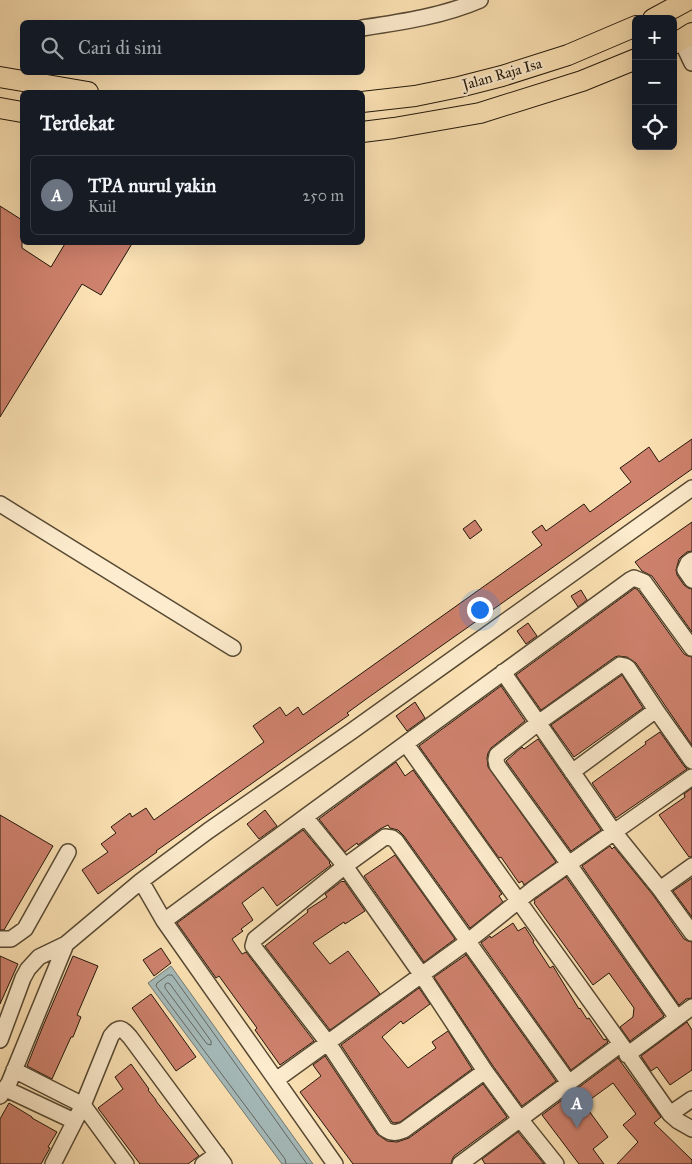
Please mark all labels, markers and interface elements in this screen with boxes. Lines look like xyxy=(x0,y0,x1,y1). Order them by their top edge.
map controls xyxy=(632,15,677,150)
button: + xyxy=(632,15,677,60)
search box xyxy=(20,20,365,75)
icon: search xyxy=(38,34,66,62)
text: Cari di sini xyxy=(78,36,162,59)
street label: Jalan Raja Isa xyxy=(458,54,545,95)
button: − xyxy=(632,60,677,105)
button: locate xyxy=(632,105,677,150)
text: Terdekat xyxy=(40,110,114,136)
text: TPA nurul yakin xyxy=(88,174,216,197)
text: A xyxy=(52,186,62,205)
text: 250 m xyxy=(303,186,344,205)
text: Kuil xyxy=(88,197,116,216)
your location xyxy=(467,597,493,623)
pin: A xyxy=(561,1087,593,1128)

